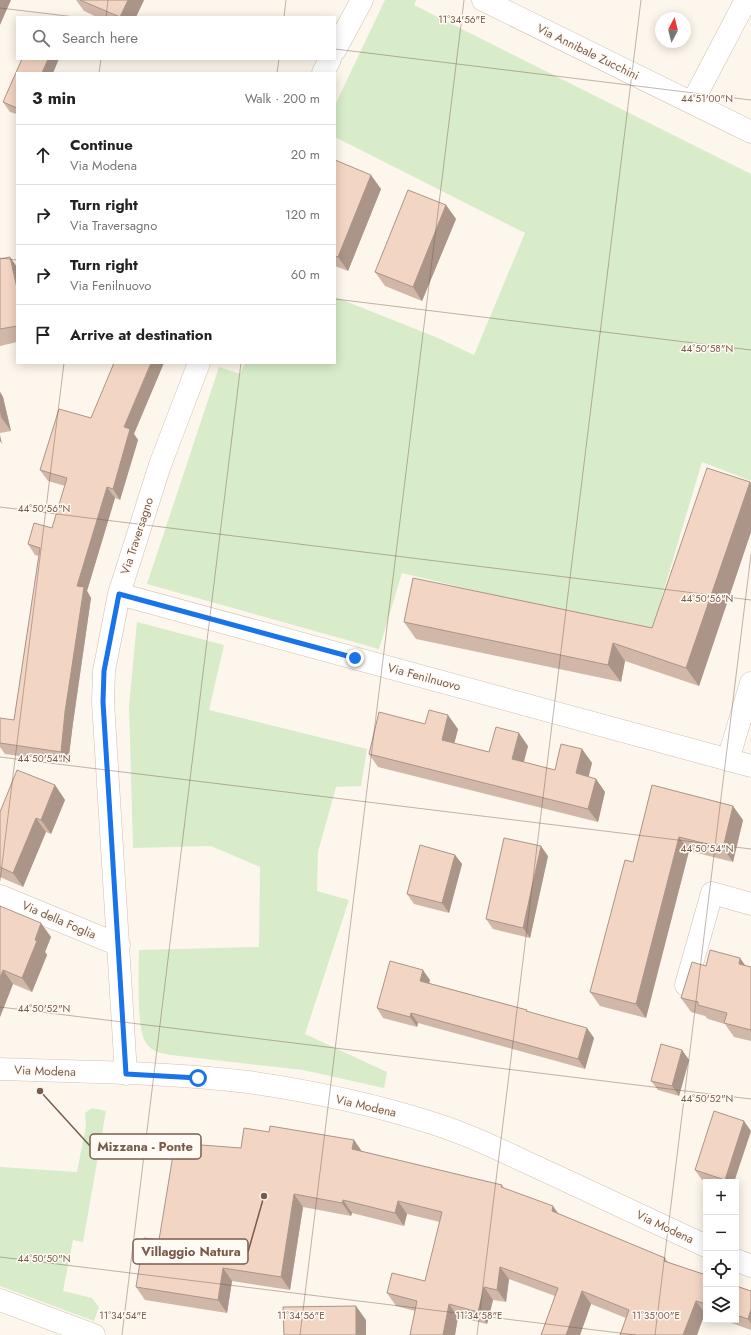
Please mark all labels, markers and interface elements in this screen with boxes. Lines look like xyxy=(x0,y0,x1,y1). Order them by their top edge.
text: 11°34'56"E xyxy=(438,12,486,27)
north arrow xyxy=(655,12,691,48)
search box xyxy=(16,16,336,60)
street label: Via Annibale Zucchini xyxy=(534,19,642,85)
icon: search xyxy=(30,27,52,49)
text: Search here xyxy=(62,27,138,49)
text: 3 min xyxy=(32,86,76,110)
text: Walk · 200 m xyxy=(245,89,320,108)
text: 44°51'00"N xyxy=(681,91,733,106)
text: Continue xyxy=(70,134,133,156)
icon: ahead xyxy=(32,144,54,166)
text: 20 m xyxy=(291,145,320,164)
text: Via Modena xyxy=(70,156,137,175)
text: Turn right xyxy=(70,194,138,216)
icon: right xyxy=(32,204,54,226)
text: 120 m xyxy=(285,205,320,224)
text: Via Traversagno xyxy=(70,216,157,235)
text: Turn right xyxy=(70,254,138,276)
icon: right xyxy=(32,264,54,286)
text: 60 m xyxy=(291,265,320,284)
text: Via Fenilnuovo xyxy=(70,276,151,295)
icon: arrive xyxy=(32,324,54,346)
text: Arrive at destination xyxy=(70,324,212,346)
text: 44°50'58"N xyxy=(681,341,733,356)
street label: Via Traversagno xyxy=(116,494,158,577)
text: 44°50'56"N xyxy=(18,501,70,516)
text: 44°50'56"N xyxy=(681,591,733,606)
route end xyxy=(346,649,364,667)
street label: Via Fenilnuovo xyxy=(385,659,463,696)
text: 44°50'54"N xyxy=(18,751,70,766)
text: 44°50'54"N xyxy=(681,841,733,856)
street label: Via della Foglia xyxy=(19,896,99,944)
text: 44°50'52"N xyxy=(18,1001,70,1016)
street label: Via Modena xyxy=(14,1061,76,1081)
route start xyxy=(189,1069,207,1087)
street label: Via Modena xyxy=(334,1090,398,1122)
text: 44°50'52"N xyxy=(681,1091,733,1106)
callout: Mizzana - Ponte xyxy=(90,1134,201,1159)
text: Mizzana - Ponte xyxy=(97,1137,193,1156)
map controls xyxy=(703,1179,739,1323)
button: + xyxy=(703,1179,739,1215)
street label: Via Modena xyxy=(633,1206,697,1248)
button: − xyxy=(703,1215,739,1251)
callout: Villaggio Natura xyxy=(133,1239,248,1264)
text: Villaggio Natura xyxy=(140,1242,241,1261)
text: 44°50'50"N xyxy=(18,1251,70,1266)
button: locate xyxy=(703,1251,739,1287)
button: layers xyxy=(703,1287,739,1323)
text: 11°34'54"E xyxy=(99,1308,147,1323)
text: 11°34'56"E xyxy=(277,1308,325,1323)
text: 11°34'58"E xyxy=(455,1308,503,1323)
text: 11°35'00"E xyxy=(632,1308,680,1323)

